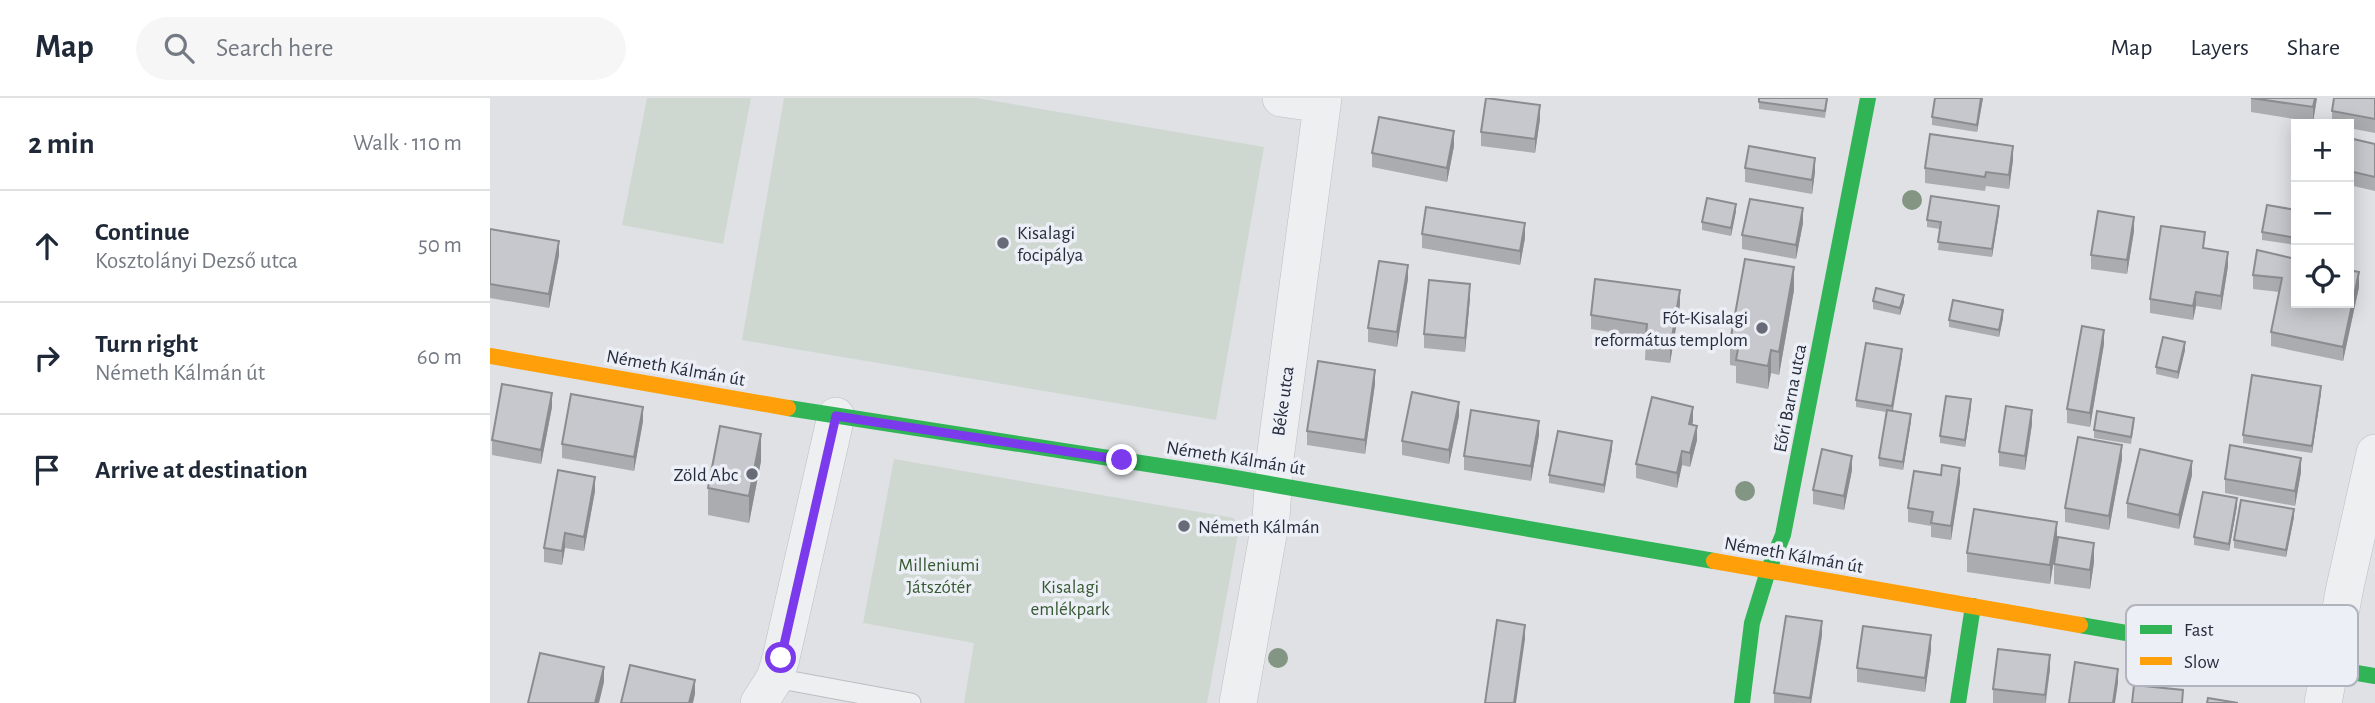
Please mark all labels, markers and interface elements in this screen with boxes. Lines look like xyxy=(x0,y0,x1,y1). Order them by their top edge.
search box xyxy=(136,17,626,80)
icon: search xyxy=(160,29,198,67)
text: Map xyxy=(35,31,94,64)
text: Search here xyxy=(216,35,334,61)
text: Map xyxy=(2110,36,2152,60)
text: Layers xyxy=(2190,36,2249,60)
text: Share xyxy=(2287,36,2340,60)
map controls xyxy=(2291,119,2354,308)
button: + xyxy=(2291,119,2354,182)
text: 2 min xyxy=(28,129,95,159)
text: Walk · 110 m xyxy=(353,132,462,155)
button: − xyxy=(2291,182,2354,245)
text: Continue xyxy=(95,219,190,245)
place label: Kisalagi focipálya xyxy=(1017,224,1084,265)
icon: ahead xyxy=(28,227,66,265)
text: 50 m xyxy=(418,234,462,257)
marker: Kisalagi focipálya xyxy=(995,235,1011,251)
button: locate xyxy=(2291,245,2354,308)
text: Kosztolányi Dezső utca xyxy=(95,250,298,273)
place label: Fót-Kisalagi református templom xyxy=(1594,309,1748,350)
marker: Fót-Kisalagi református templom xyxy=(1754,320,1770,336)
text: Turn right xyxy=(95,331,198,357)
icon: right xyxy=(28,339,66,377)
street label: Eőri Barna utca xyxy=(1771,342,1810,454)
text: 60 m xyxy=(417,346,462,369)
street label: Németh Kálmán út xyxy=(605,347,747,390)
text: Németh Kálmán út xyxy=(95,362,265,385)
street label: Béke utca xyxy=(1269,365,1298,437)
street label: Németh Kálmán út xyxy=(1165,438,1307,479)
route end xyxy=(1106,444,1137,475)
icon: arrive xyxy=(28,451,66,489)
text: Arrive at destination xyxy=(95,457,308,483)
place label: Zöld Abc xyxy=(673,466,738,485)
marker: Zöld Abc xyxy=(744,466,760,482)
marker: Németh Kálmán xyxy=(1176,518,1192,534)
place label: Németh Kálmán xyxy=(1198,518,1320,537)
street label: Németh Kálmán út xyxy=(1723,534,1865,577)
park label: Milleniumi Játszótér xyxy=(898,556,980,597)
park label: Kisalagi emlékpark xyxy=(1030,578,1110,619)
legend xyxy=(2126,605,2358,686)
text: Fast xyxy=(2184,621,2214,640)
route start xyxy=(765,642,796,673)
text: Slow xyxy=(2184,653,2220,672)

